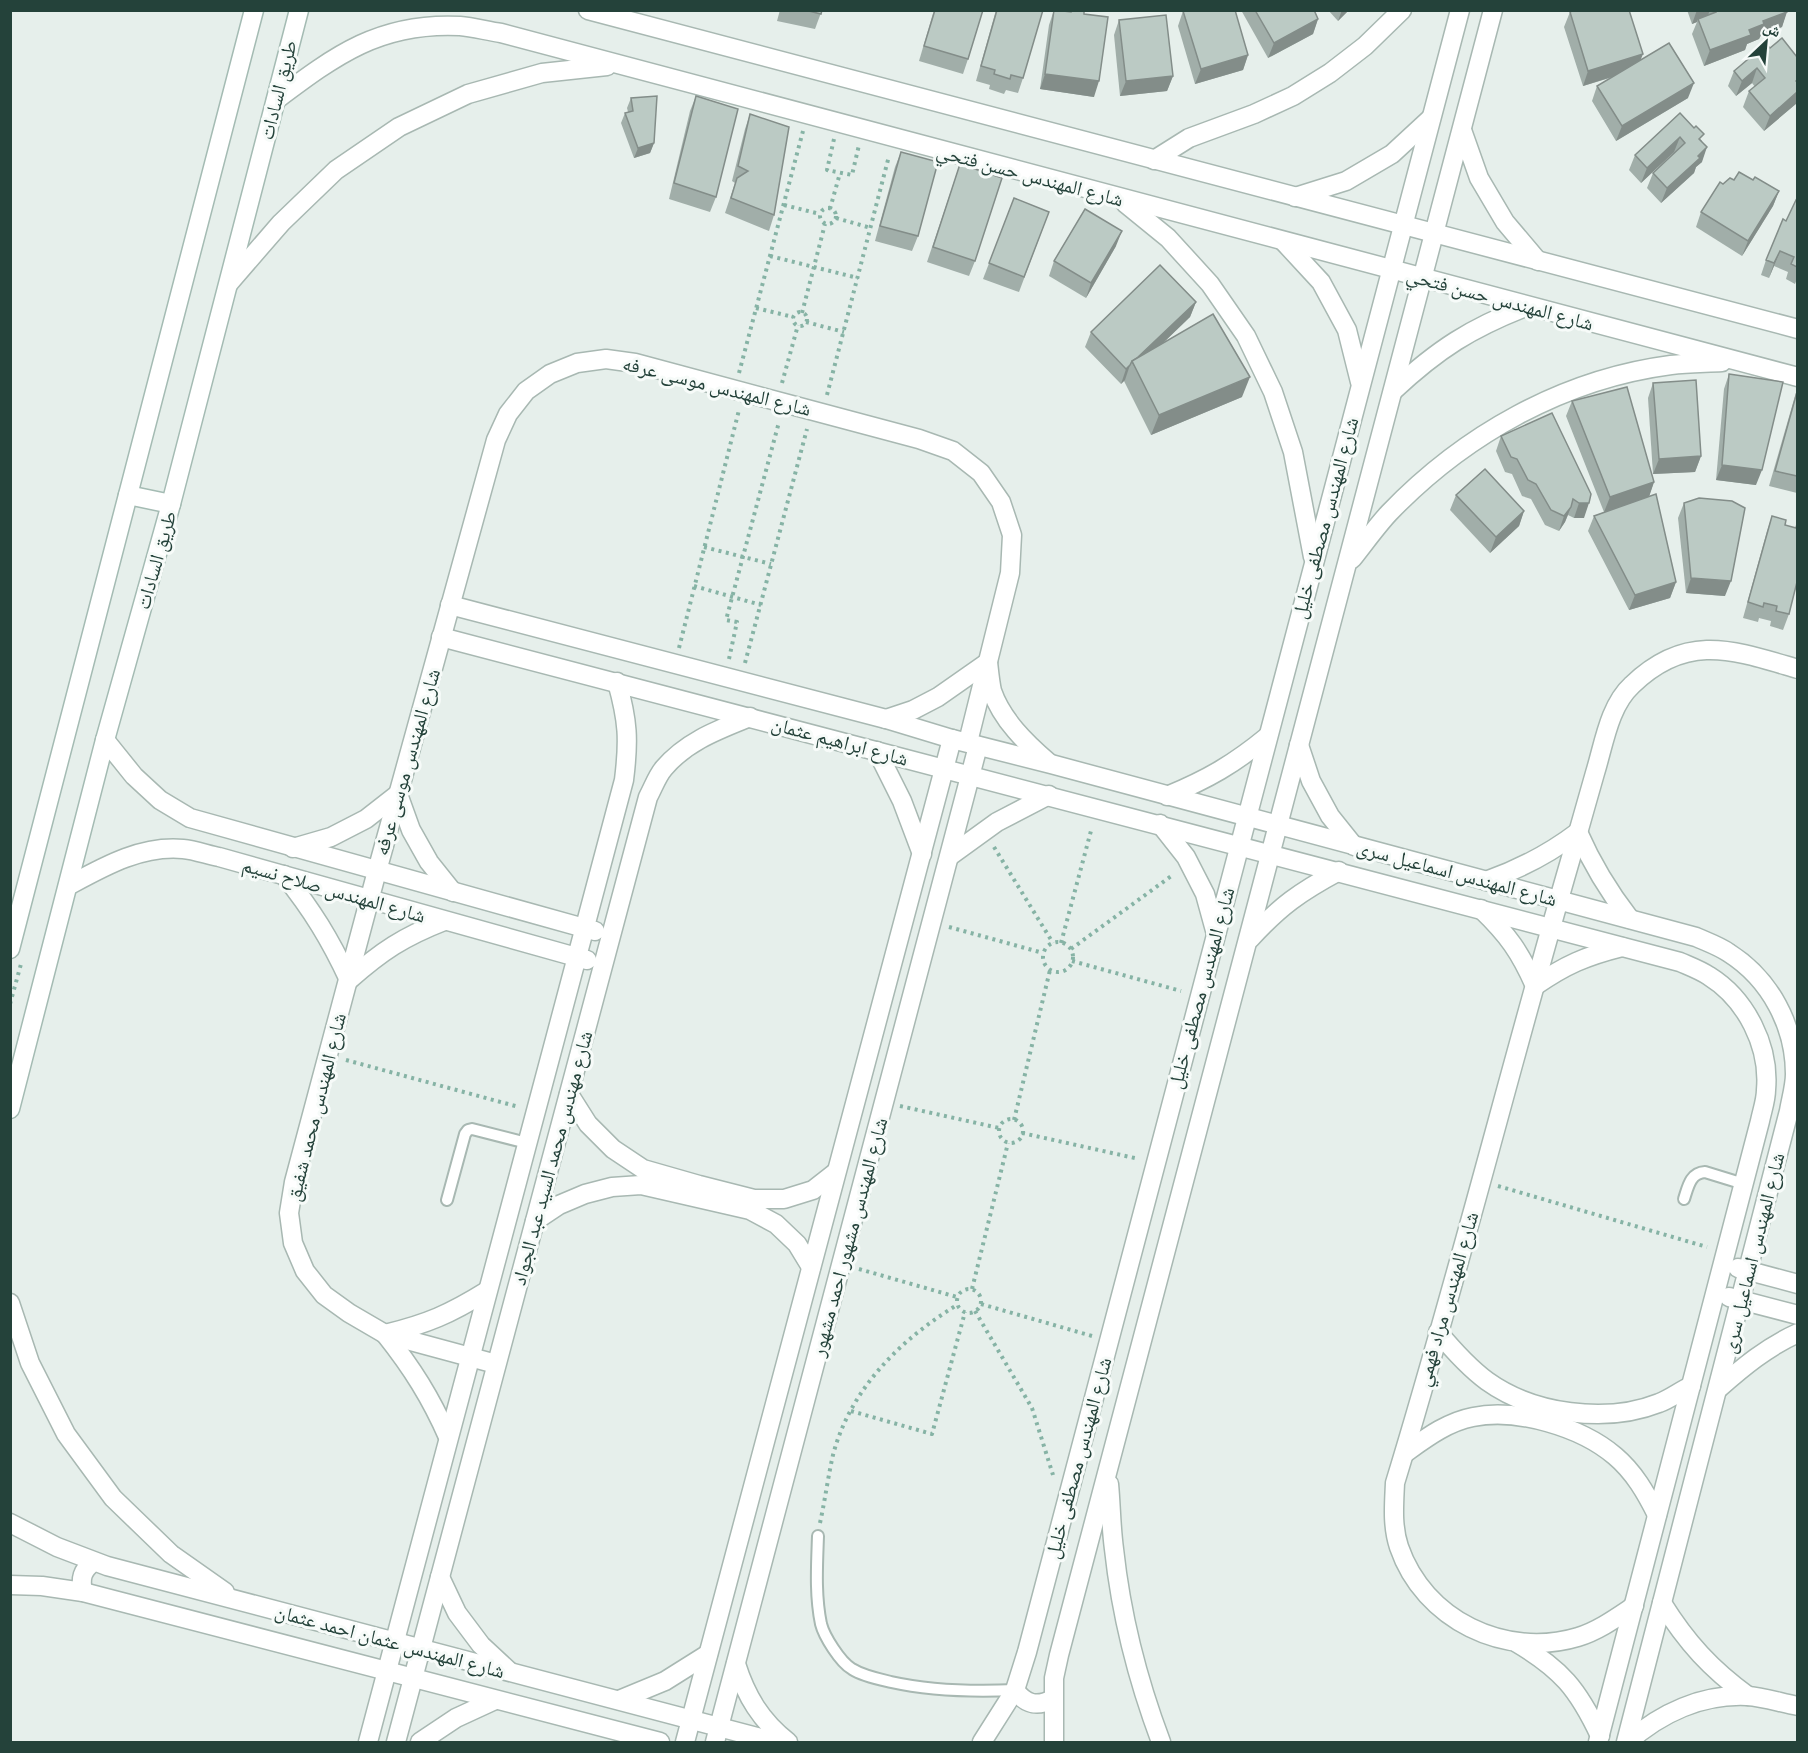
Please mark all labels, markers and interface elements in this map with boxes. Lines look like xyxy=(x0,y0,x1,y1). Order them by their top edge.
north arrow xyxy=(1736,12,1796,72)
text: ش xyxy=(1761,17,1784,41)
street label: طريق السادات xyxy=(254,38,302,142)
street label: شارع المهندس حسن فتحي xyxy=(933,138,1126,215)
street label: شارع المهندس حسن فتحي xyxy=(1403,262,1596,339)
street label: شارع المهندس موسى عرفه xyxy=(620,351,814,422)
street label: شارع المهندس مصطفى خليل xyxy=(1287,415,1364,622)
street label: طريق السادات xyxy=(130,508,182,612)
street label: شارع المهندس موسى عرفه xyxy=(369,666,446,858)
street label: شارع ابراهيم عثمان xyxy=(768,711,911,773)
street label: شارع المهندس اسماعيل سرى xyxy=(1354,835,1560,912)
street label: شارع المهندس صلاح نسيم xyxy=(239,852,428,930)
street label: شارع المهندس مصطفى خليل xyxy=(1163,885,1240,1092)
street label: شارع المهندس محمد شفيق xyxy=(281,1010,352,1204)
street label: شارع مهندس محمد السيد عبد الجواد xyxy=(506,1028,599,1288)
street label: شارع المهندس مشهور احمد مشهور xyxy=(805,1115,893,1360)
street label: شارع المهندس اسماعيل سرى xyxy=(1716,1150,1791,1356)
street label: شارع المهندس مراد فهمي xyxy=(1411,1209,1487,1390)
street label: شارع المهندس مصطفى خليل xyxy=(1040,1355,1117,1562)
street label: شارع المهندس عثمان احمد عثمان xyxy=(272,1599,507,1684)

